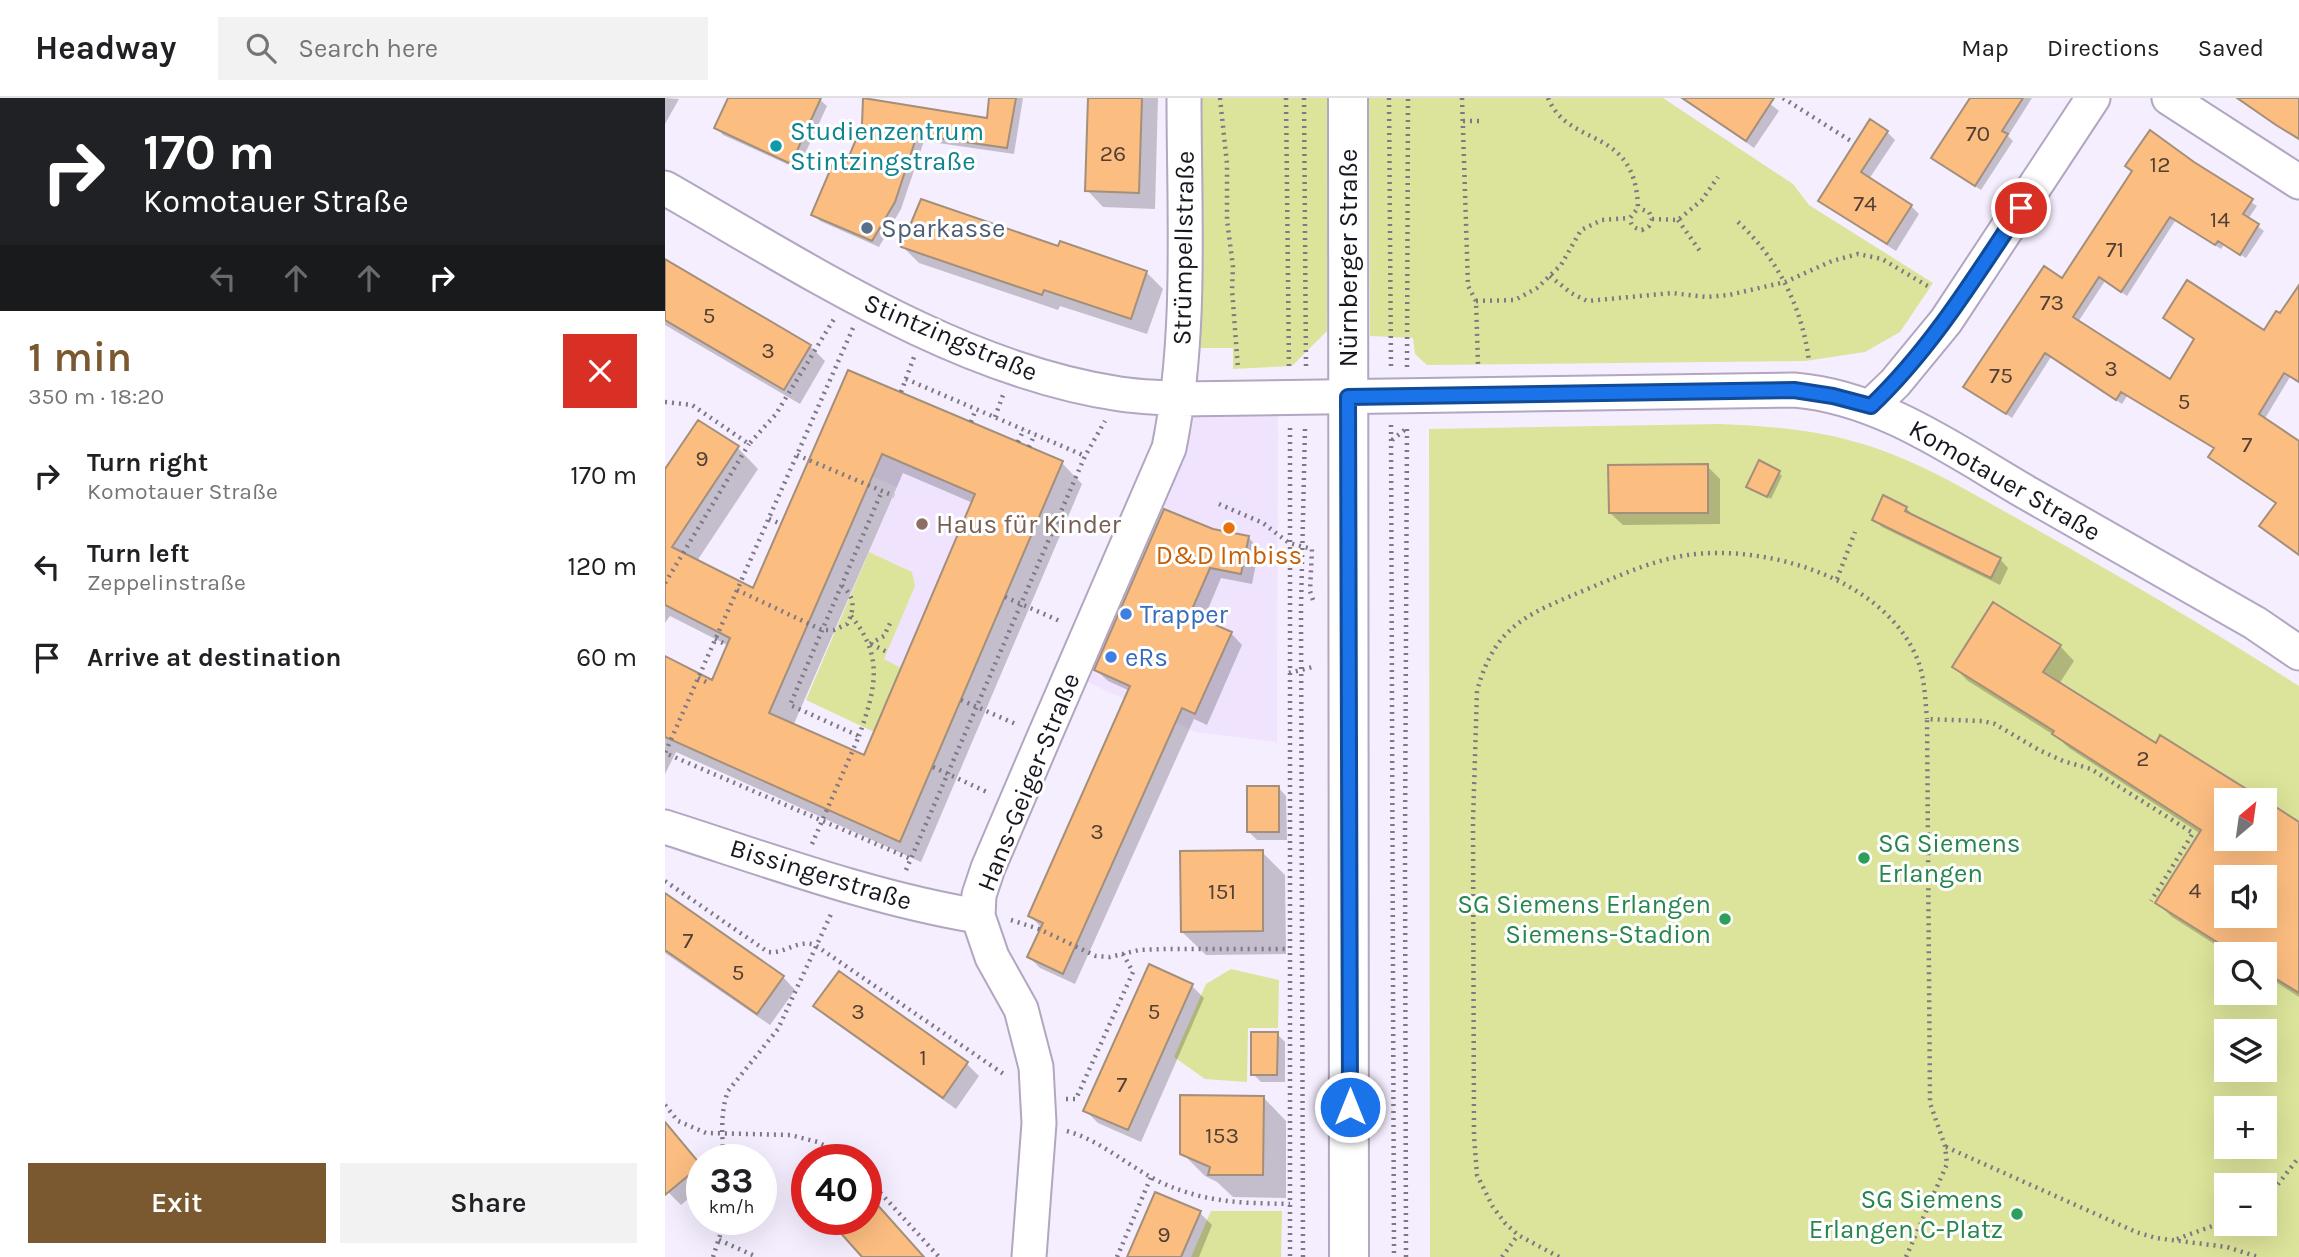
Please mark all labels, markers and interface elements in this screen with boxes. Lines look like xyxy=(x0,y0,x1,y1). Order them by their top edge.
search box xyxy=(218,17,708,80)
text: Headway xyxy=(35,29,176,67)
icon: search xyxy=(242,29,280,67)
text: Search here xyxy=(298,33,438,64)
text: Map xyxy=(1961,34,2009,62)
text: Directions xyxy=(2047,34,2160,62)
text: Saved xyxy=(2198,34,2264,62)
place label: Studienzentrum Stintzingstraße xyxy=(790,116,984,177)
house number: 70 xyxy=(1966,120,1990,147)
text: 170 m xyxy=(143,124,275,181)
icon: right xyxy=(28,126,119,217)
marker: Studienzentrum Stintzingstraße xyxy=(768,138,784,154)
house number: 26 xyxy=(1100,140,1126,167)
street label: Nürnberger Straße xyxy=(1333,149,1364,367)
street label: Strümpellstraße xyxy=(1166,150,1201,346)
house number: 12 xyxy=(2150,151,2170,178)
pin xyxy=(1991,178,2051,238)
text: Komotauer Straße xyxy=(143,183,409,220)
icon: arrive xyxy=(2002,189,2040,227)
house number: 74 xyxy=(1853,190,1877,217)
house number: 14 xyxy=(2210,206,2230,233)
place label: Sparkasse xyxy=(881,213,1005,244)
marker: Sparkasse xyxy=(859,220,875,236)
house number: 71 xyxy=(2106,236,2124,263)
icon: left xyxy=(204,259,242,297)
icon: ahead xyxy=(277,259,315,297)
icon: ahead xyxy=(350,259,388,297)
icon: right xyxy=(423,259,461,297)
street label: Stintzingstraße xyxy=(859,287,1042,388)
house number: 73 xyxy=(2040,289,2064,316)
house number: 5 xyxy=(703,302,715,329)
text: 1 min xyxy=(28,332,132,382)
button: close xyxy=(563,334,637,408)
house number: 3 xyxy=(761,337,775,364)
house number: 3 xyxy=(2104,355,2118,382)
house number: 75 xyxy=(1989,362,2013,389)
text: 350 m · 18:20 xyxy=(28,383,164,410)
house number: 5 xyxy=(2178,388,2190,415)
street label: Komotauer Straße xyxy=(1904,413,2106,548)
house number: 7 xyxy=(2242,431,2253,458)
house number: 9 xyxy=(695,445,709,472)
text: Turn right xyxy=(87,447,208,478)
icon: right xyxy=(28,457,66,495)
text: 170 m xyxy=(570,460,637,491)
text: Komotauer Straße xyxy=(87,478,278,505)
place label: Haus für Kinder xyxy=(936,509,1121,540)
marker: Haus für Kinder xyxy=(914,516,930,532)
marker: D&D Imbiss xyxy=(1221,520,1237,536)
text: Turn left xyxy=(87,538,189,569)
place label: D&D Imbiss xyxy=(1156,540,1302,571)
icon: left xyxy=(28,548,66,586)
text: 120 m xyxy=(567,551,637,582)
text: Zeppelinstraße xyxy=(87,569,246,596)
place label: Trapper xyxy=(1140,599,1229,630)
marker: Trapper xyxy=(1118,606,1134,622)
icon: arrive xyxy=(28,639,66,677)
text: Arrive at destination xyxy=(87,642,341,673)
text: 60 m xyxy=(576,642,637,673)
place label: eRs xyxy=(1125,642,1168,673)
marker: eRs xyxy=(1103,649,1119,665)
street label: Hans-Geiger-Straße xyxy=(970,668,1086,896)
house number: 2 xyxy=(2136,745,2150,772)
north arrow xyxy=(2214,788,2277,850)
map controls xyxy=(2214,788,2277,1236)
house number: 3 xyxy=(1090,818,1104,845)
place label: SG Siemens Erlangen xyxy=(1878,828,2020,889)
street label: Bissingerstraße xyxy=(726,832,916,917)
marker: SG Siemens Erlangen xyxy=(1856,850,1872,866)
button: sound xyxy=(2214,865,2277,928)
house number: 4 xyxy=(2189,877,2202,904)
house number: 151 xyxy=(1208,878,1236,905)
place label: SG Siemens Erlangen Siemens-Stadion xyxy=(1457,889,1711,950)
marker: SG Siemens Erlangen Siemens-Stadion xyxy=(1717,911,1733,927)
house number: 7 xyxy=(683,927,694,954)
button: search xyxy=(2214,942,2277,1005)
house number: 5 xyxy=(732,959,744,986)
house number: 3 xyxy=(851,998,865,1025)
house number: 5 xyxy=(1148,998,1160,1025)
button: layers xyxy=(2214,1019,2277,1082)
house number: 1 xyxy=(919,1044,927,1071)
position arrow xyxy=(1313,1070,1387,1144)
house number: 7 xyxy=(1117,1071,1128,1098)
button: + xyxy=(2214,1096,2277,1159)
house number: 153 xyxy=(1205,1122,1239,1149)
speed limit sign: 40 xyxy=(791,1144,882,1235)
text: 33 xyxy=(710,1160,753,1201)
button: Exit xyxy=(28,1163,326,1243)
button: Share xyxy=(340,1163,637,1243)
button: − xyxy=(2214,1173,2277,1236)
place label: SG Siemens Erlangen C-Platz xyxy=(1809,1184,2003,1245)
text: km/h xyxy=(709,1196,754,1218)
marker: SG Siemens Erlangen C-Platz xyxy=(2009,1206,2025,1222)
house number: 9 xyxy=(1157,1221,1171,1248)

